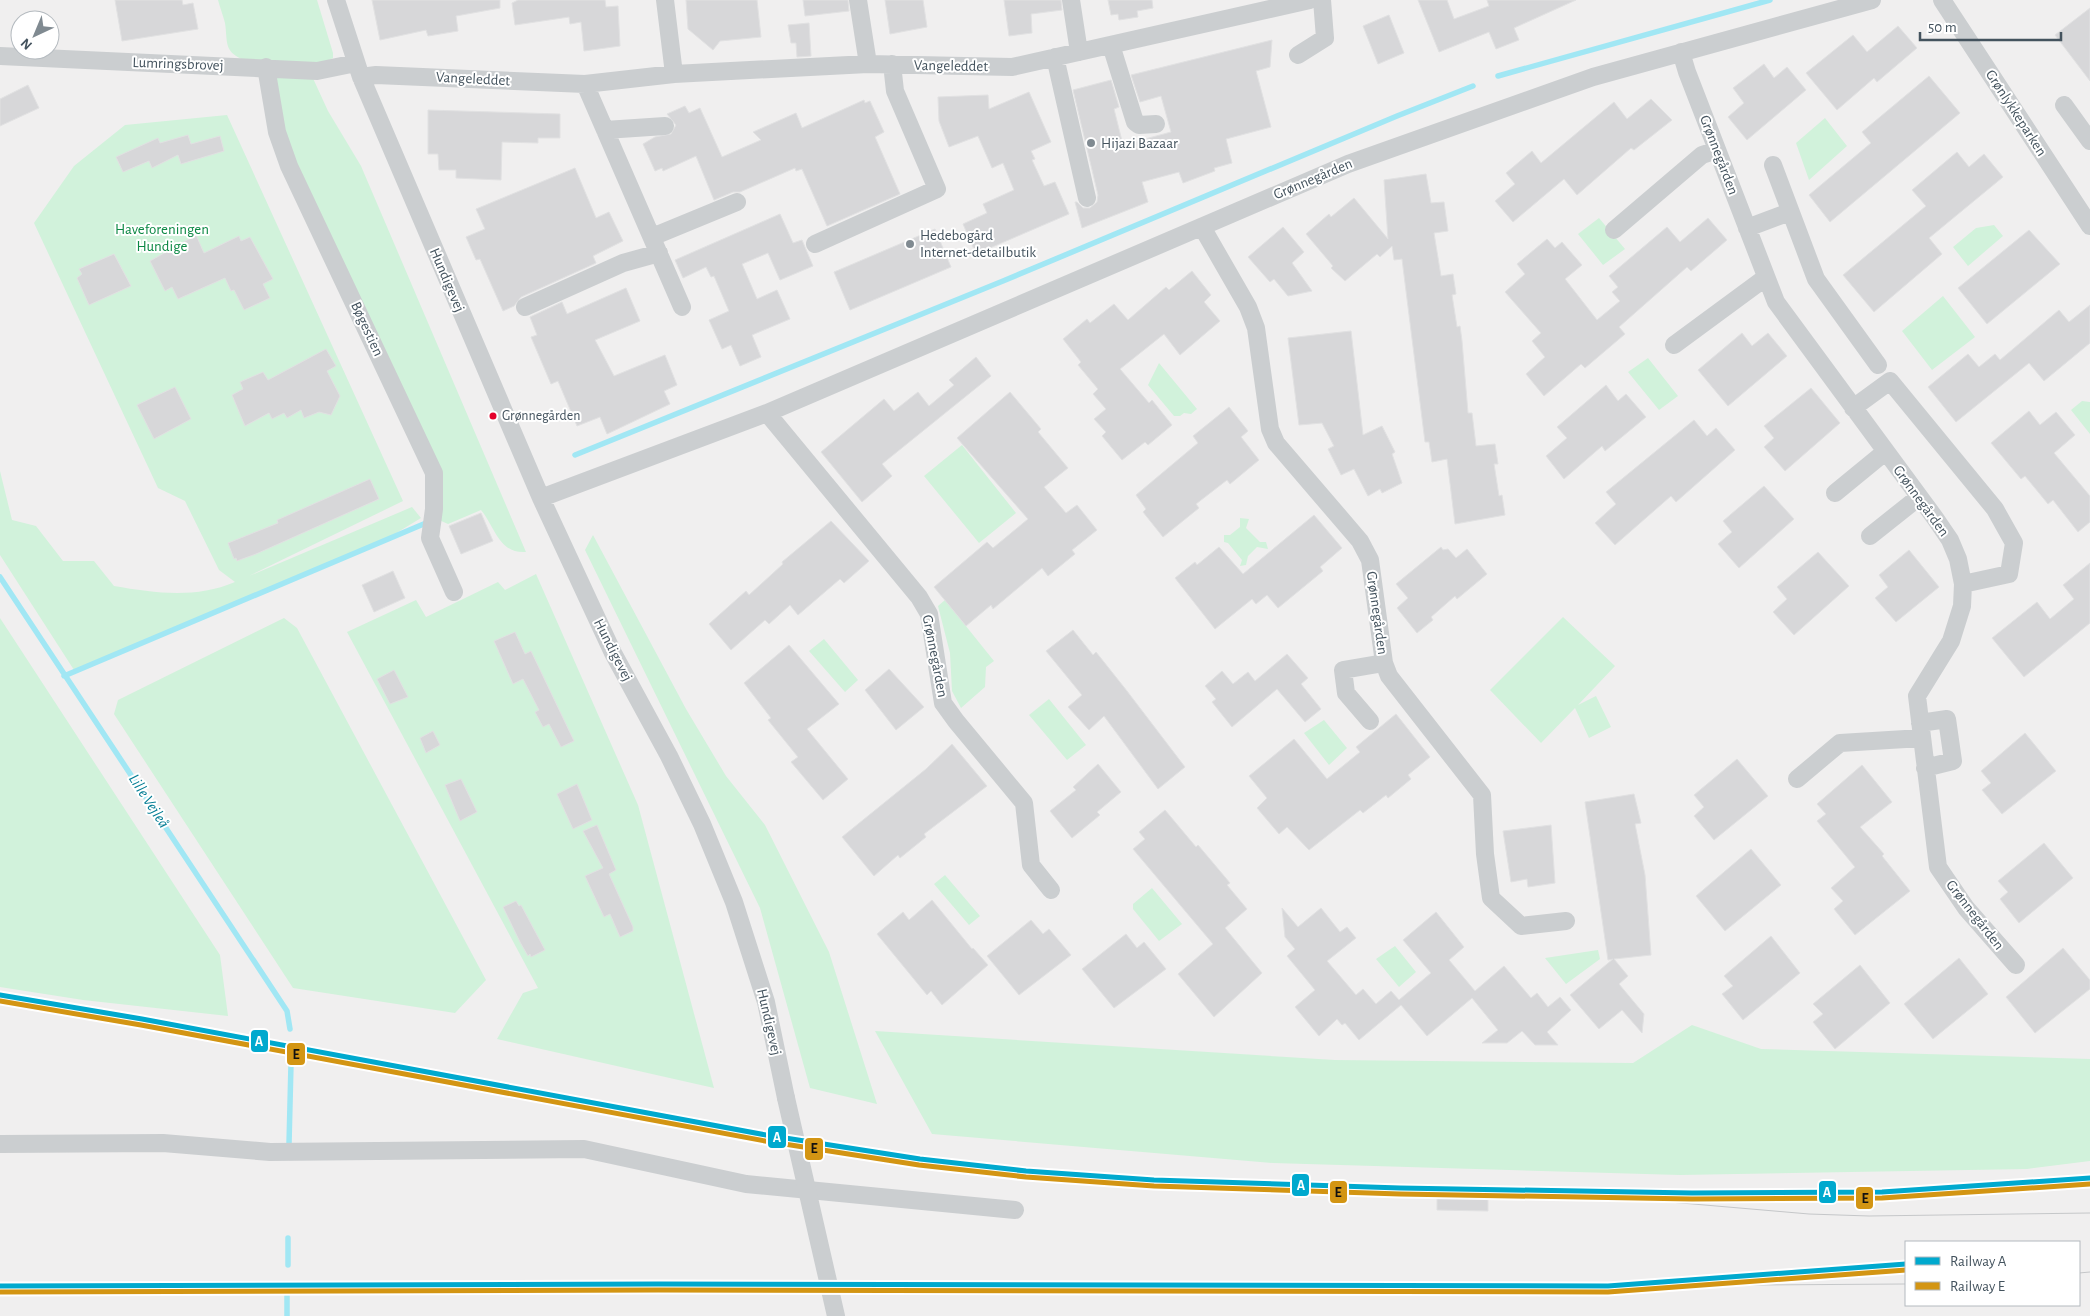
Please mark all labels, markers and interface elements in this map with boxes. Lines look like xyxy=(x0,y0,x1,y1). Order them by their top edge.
north arrow xyxy=(10,10,60,60)
scale bar xyxy=(1920,10,2061,42)
text: 50 m xyxy=(1928,20,1957,35)
text: N xyxy=(18,35,35,52)
street label: Lumringsbrovej xyxy=(132,55,224,73)
street label: Vangeleddet xyxy=(914,58,988,74)
street label: Grønlykkeparken xyxy=(1983,67,2049,159)
street label: Vangeleddet xyxy=(436,70,511,88)
street label: Grønnegården xyxy=(1697,113,1741,197)
place label: Hijazi Bazaar xyxy=(1101,136,1178,151)
marker: Hijazi Bazaar xyxy=(1085,137,1097,149)
street label: Grønnegården xyxy=(1271,156,1355,202)
park label: Haveforeningen Hundige xyxy=(115,222,209,254)
place label: Hedebogård Internet-detailbutik xyxy=(920,228,1036,260)
marker: Hedebogård Internet-detailbutik xyxy=(904,238,916,250)
street label: Hundigevej xyxy=(427,246,467,314)
street label: Bøgestien xyxy=(348,299,386,359)
place label: Grønnegården xyxy=(502,409,580,423)
marker: Grønnegården xyxy=(488,411,498,421)
street label: Grønnegården xyxy=(1890,463,1952,539)
street label: Grønnegården xyxy=(1364,570,1390,656)
street label: Grønnegården xyxy=(920,613,950,699)
street label: Hundigevej xyxy=(591,616,635,684)
water label: Lille Vejleå xyxy=(125,771,172,831)
street label: Grønnegården xyxy=(1943,877,2007,953)
street label: Hundigevej xyxy=(754,987,784,1057)
line badge: A xyxy=(250,1029,269,1053)
text: A xyxy=(255,1035,264,1049)
line badge: E xyxy=(286,1042,306,1066)
text: E xyxy=(292,1048,300,1062)
line badge: A xyxy=(767,1125,787,1149)
text: A xyxy=(773,1131,782,1145)
line badge: E xyxy=(804,1137,824,1161)
text: E xyxy=(810,1142,818,1156)
line badge: A xyxy=(1291,1173,1310,1197)
text: A xyxy=(1297,1179,1306,1193)
line badge: E xyxy=(1329,1180,1348,1204)
line badge: A xyxy=(1818,1180,1837,1204)
text: E xyxy=(1334,1186,1342,1200)
text: A xyxy=(1823,1186,1832,1200)
line badge: E xyxy=(1855,1186,1874,1210)
text: E xyxy=(1861,1192,1869,1206)
legend xyxy=(1905,1241,2080,1306)
text: Railway A xyxy=(1950,1254,2007,1269)
text: Railway E xyxy=(1950,1279,2005,1294)

